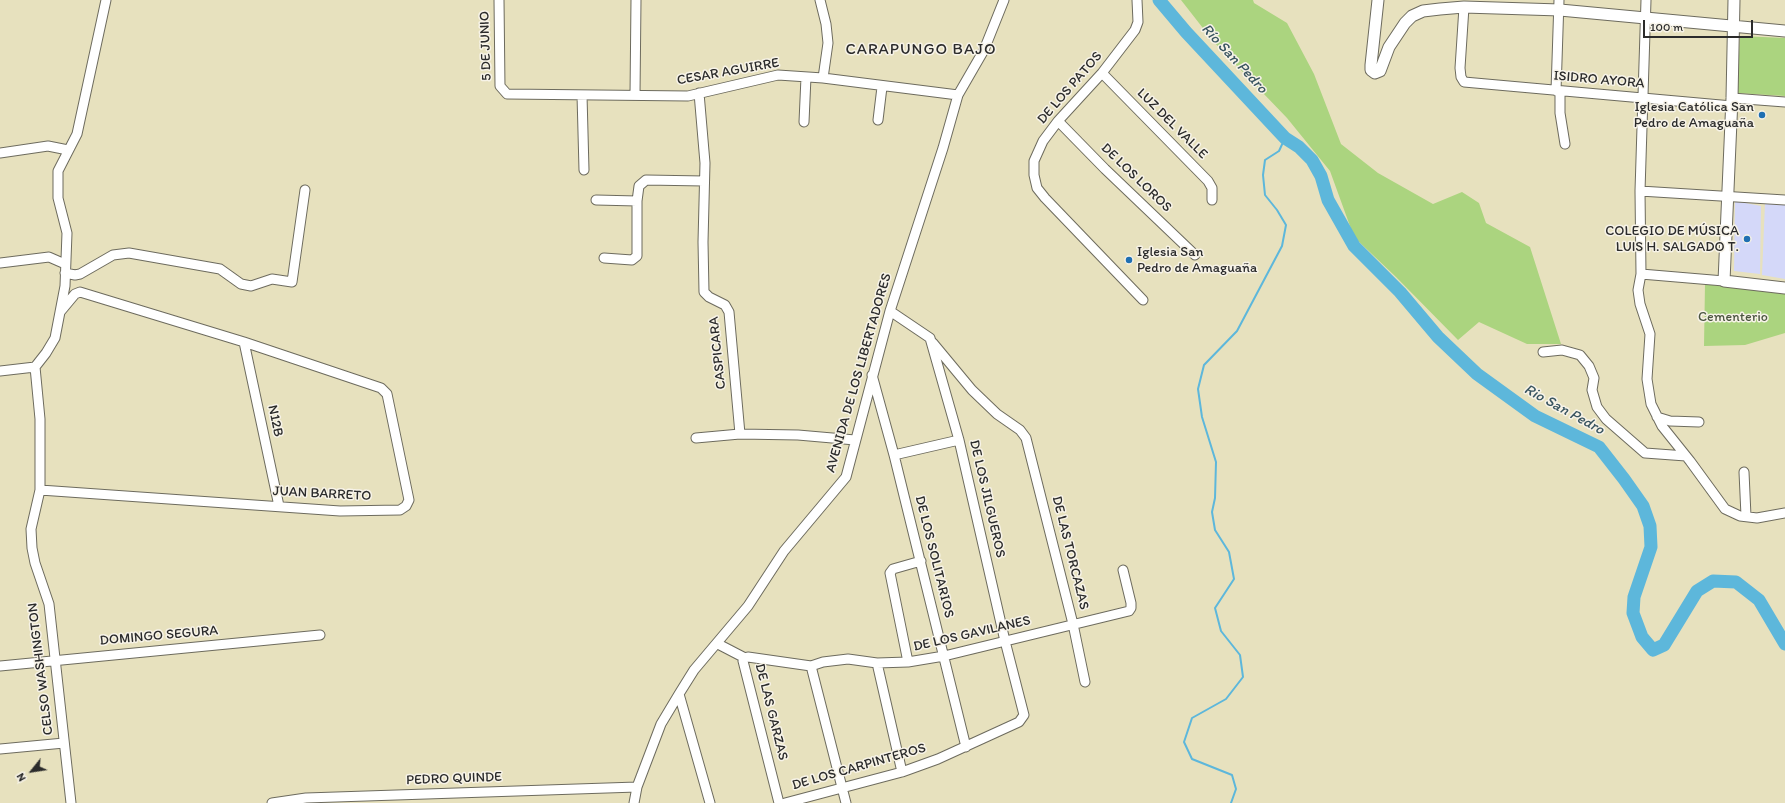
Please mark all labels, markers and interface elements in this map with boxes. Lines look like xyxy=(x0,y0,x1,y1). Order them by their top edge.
street label: 5 DE JUNIO xyxy=(476,11,496,81)
scale bar xyxy=(1645,12,1755,38)
water label: Río San Pedro xyxy=(1197,20,1271,98)
text: 100 m xyxy=(1650,20,1683,34)
district label: CARAPUNGO BAJO xyxy=(845,40,997,60)
street label: DE LOS PATOS xyxy=(1034,48,1106,128)
street label: CESAR AGUIRRE xyxy=(676,55,780,89)
street label: ISIDRO AYORA xyxy=(1553,68,1645,92)
street label: LUZ DEL VALLE xyxy=(1133,85,1211,163)
place label: Iglesia Católica San Pedro de Amaguaña xyxy=(1634,99,1754,132)
marker: Iglesia Católica San Pedro de Amaguaña xyxy=(1757,110,1767,120)
street label: DE LOS LOROS xyxy=(1097,140,1175,216)
place label: COLEGIO DE MÚSICA LUIS H. SALGADO T. xyxy=(1605,223,1739,256)
marker: COLEGIO DE MÚSICA LUIS H. SALGADO T. xyxy=(1742,234,1752,244)
place label: Iglesia San Pedro de Amaguaña xyxy=(1137,244,1257,276)
marker: Iglesia San Pedro de Amaguaña xyxy=(1124,255,1134,265)
street label: AVENIDA DE LOS LIBERTADORES xyxy=(822,271,896,475)
park label: Cementerio xyxy=(1698,309,1768,325)
street label: CASPICARA xyxy=(706,316,730,390)
water label: Rio San Pedro xyxy=(1521,381,1607,439)
street label: N12B xyxy=(263,404,287,438)
street label: DE LOS JILGUEROS xyxy=(965,438,1009,560)
street label: JUAN BARRETO xyxy=(272,483,372,505)
street label: DE LOS SOLITARIOS xyxy=(911,494,957,620)
street label: DE LAS TORCAZAS xyxy=(1048,494,1092,612)
street label: CELSO WASHINGTON xyxy=(25,602,57,736)
street label: DE LOS GAVILANES xyxy=(912,612,1032,656)
street label: DOMINGO SEGURA xyxy=(99,622,219,650)
street label: DE LAS GARZAS xyxy=(751,662,791,762)
street label: DE LOS CARPINTEROS xyxy=(790,740,928,794)
north arrow xyxy=(12,751,52,791)
street label: PEDRO QUINDE xyxy=(406,769,502,789)
text: N xyxy=(14,771,29,784)

